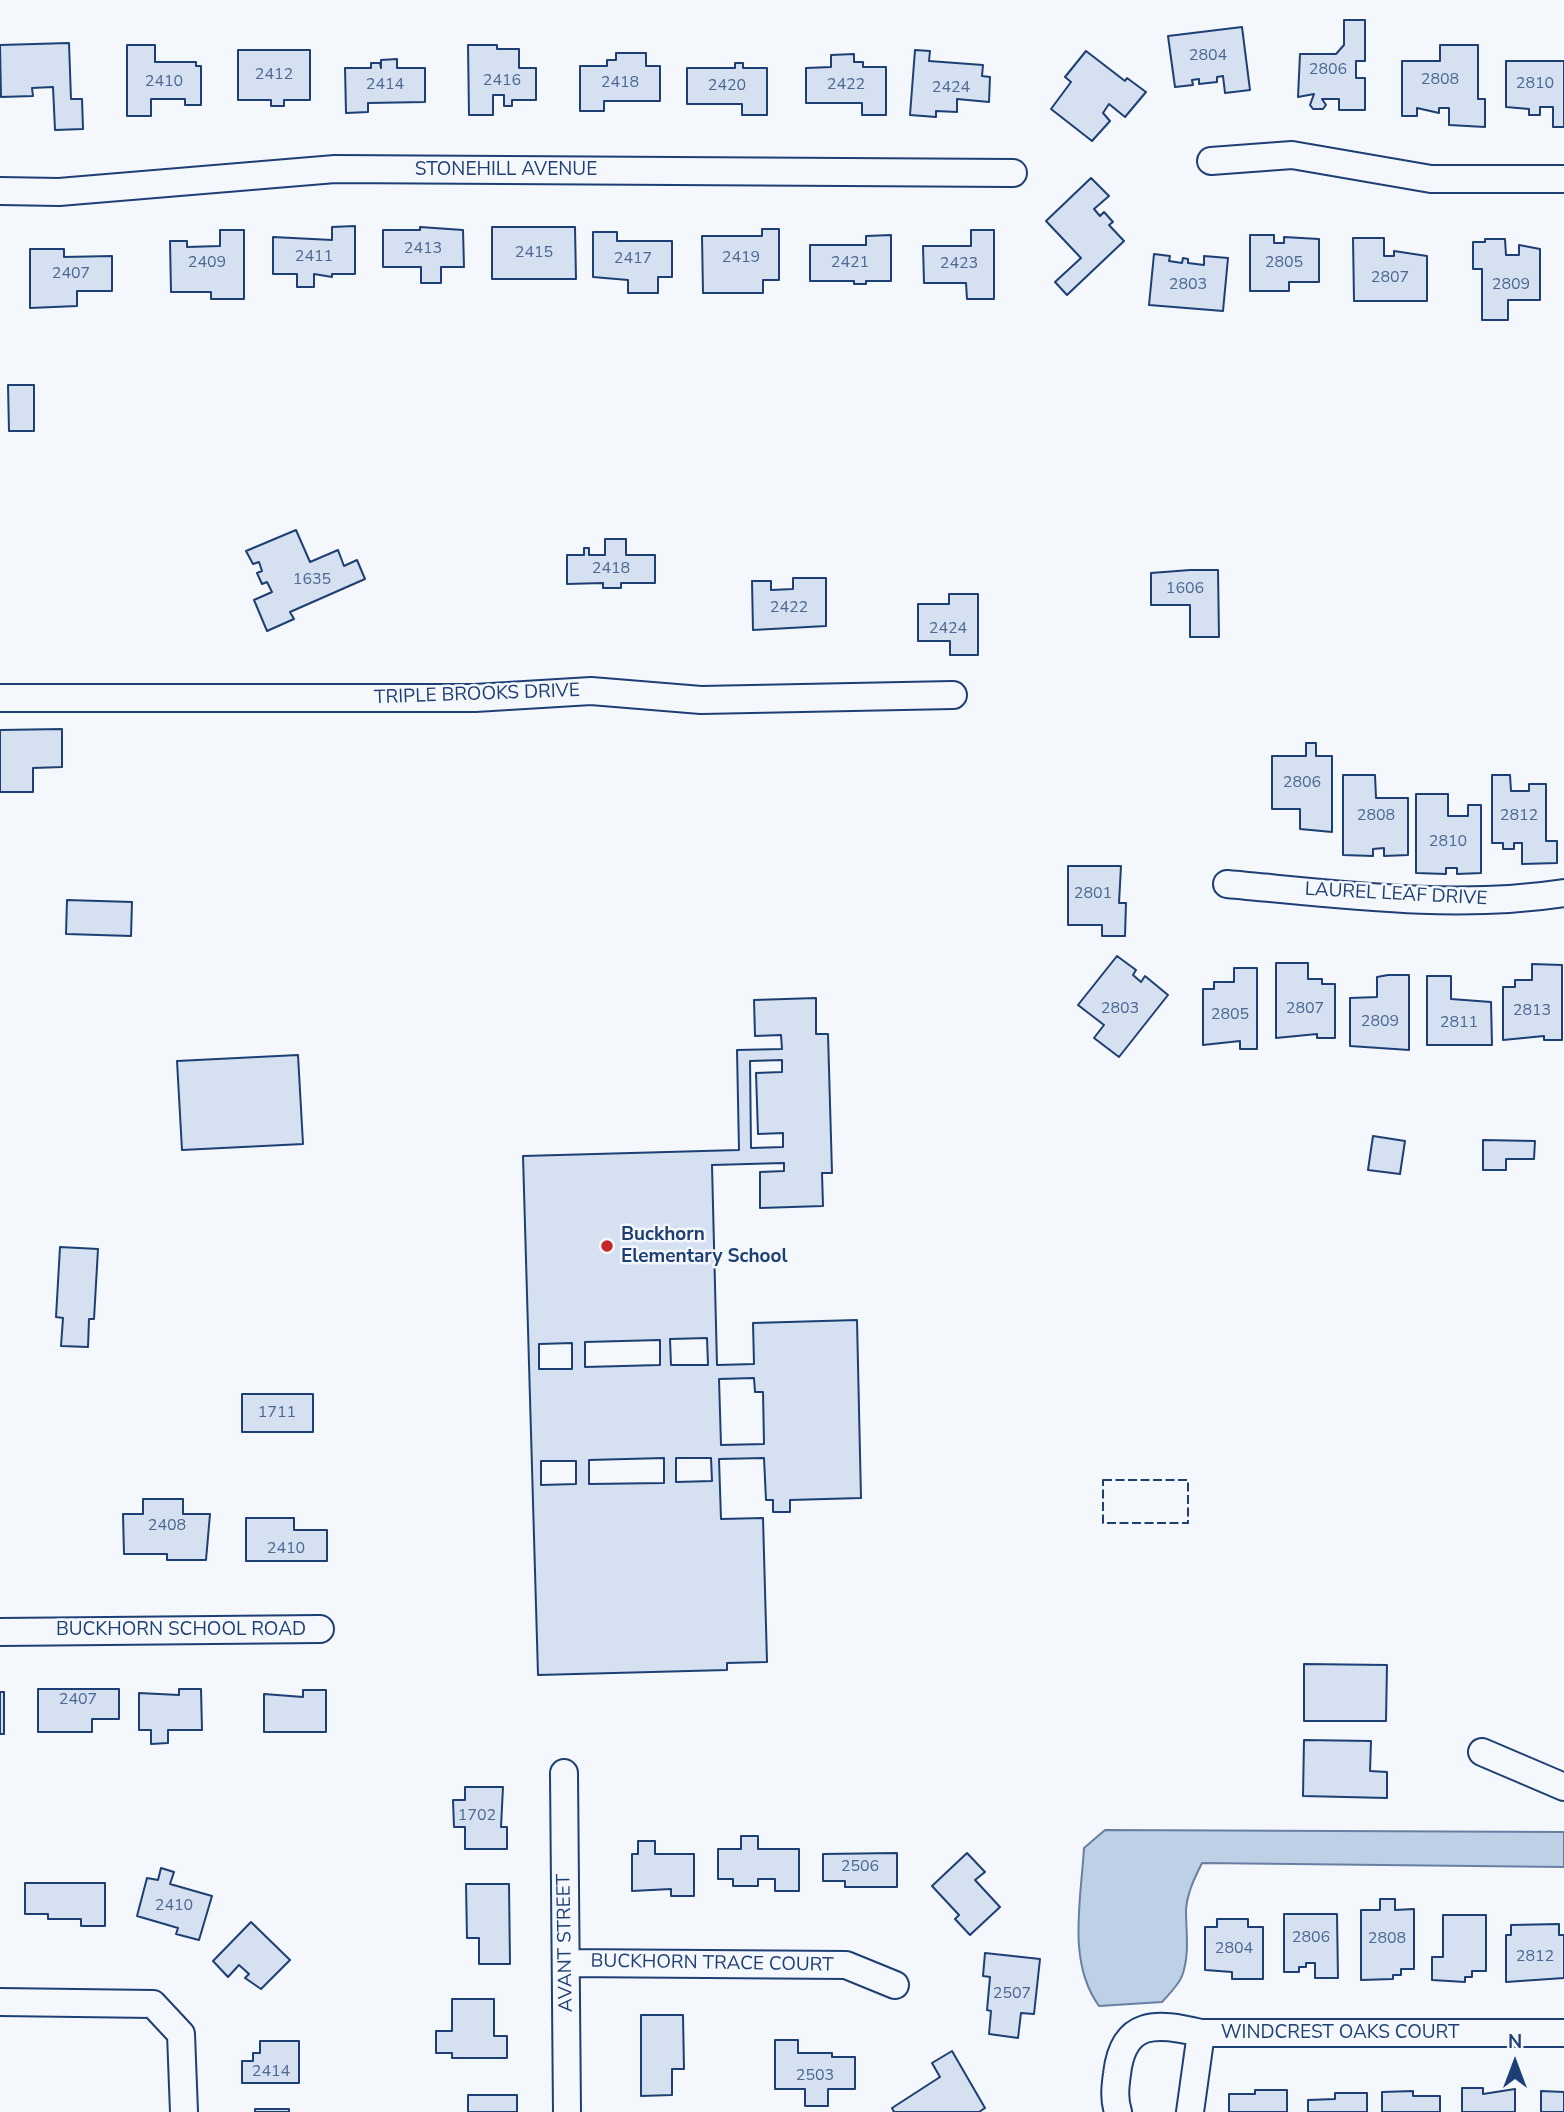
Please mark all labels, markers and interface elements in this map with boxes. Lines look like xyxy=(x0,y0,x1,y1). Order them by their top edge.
house number: 2804 xyxy=(1189,46,1227,66)
house number: 2806 xyxy=(1309,60,1347,80)
house number: 2412 xyxy=(255,65,293,85)
house number: 2808 xyxy=(1421,70,1459,90)
house number: 2416 xyxy=(483,71,521,91)
house number: 2410 xyxy=(145,72,183,92)
house number: 2418 xyxy=(601,73,639,93)
house number: 2810 xyxy=(1516,74,1554,94)
house number: 2414 xyxy=(366,75,404,95)
house number: 2422 xyxy=(827,75,865,95)
house number: 2420 xyxy=(708,76,746,96)
house number: 2424 xyxy=(932,78,970,98)
street label: STONEHILL AVENUE xyxy=(415,159,597,181)
house number: 2413 xyxy=(404,239,442,259)
house number: 2415 xyxy=(515,243,553,263)
house number: 2411 xyxy=(295,247,333,267)
house number: 2419 xyxy=(722,248,760,268)
house number: 2417 xyxy=(614,249,652,269)
house number: 2409 xyxy=(188,253,226,273)
house number: 2421 xyxy=(831,253,869,273)
house number: 2805 xyxy=(1265,253,1303,273)
house number: 2423 xyxy=(940,254,978,274)
house number: 2407 xyxy=(52,264,90,284)
house number: 2807 xyxy=(1371,268,1409,288)
house number: 2803 xyxy=(1169,275,1207,295)
house number: 2809 xyxy=(1492,275,1530,295)
house number: 2418 xyxy=(592,559,630,579)
house number: 1635 xyxy=(293,570,331,590)
house number: 1606 xyxy=(1166,579,1204,599)
house number: 2422 xyxy=(770,598,808,618)
house number: 2424 xyxy=(929,619,967,639)
street label: TRIPLE BROOKS DRIVE xyxy=(374,680,580,710)
house number: 2806 xyxy=(1283,773,1321,793)
house number: 2808 xyxy=(1357,806,1395,826)
house number: 2812 xyxy=(1500,806,1538,826)
house number: 2810 xyxy=(1429,832,1467,852)
street label: LAUREL LEAF DRIVE xyxy=(1304,879,1488,911)
house number: 2801 xyxy=(1074,884,1112,904)
house number: 2803 xyxy=(1101,999,1139,1019)
house number: 2807 xyxy=(1286,999,1324,1019)
house number: 2813 xyxy=(1513,1001,1551,1021)
house number: 2805 xyxy=(1211,1005,1249,1025)
house number: 2809 xyxy=(1361,1012,1399,1032)
house number: 2811 xyxy=(1440,1013,1478,1033)
place label: Buckhorn Elementary School xyxy=(621,1224,788,1268)
marker: Buckhorn Elementary School xyxy=(599,1238,615,1254)
house number: 1711 xyxy=(258,1403,296,1423)
house number: 2408 xyxy=(148,1516,186,1536)
house number: 2410 xyxy=(267,1539,305,1559)
street label: BUCKHORN SCHOOL ROAD xyxy=(56,1619,306,1641)
house number: 2407 xyxy=(59,1690,97,1710)
house number: 1702 xyxy=(458,1806,496,1826)
house number: 2506 xyxy=(841,1857,879,1877)
street label: AVANT STREET xyxy=(553,1874,579,2012)
house number: 2410 xyxy=(155,1896,193,1916)
house number: 2806 xyxy=(1292,1928,1330,1948)
house number: 2808 xyxy=(1368,1929,1406,1949)
house number: 2804 xyxy=(1215,1939,1253,1959)
house number: 2812 xyxy=(1516,1947,1554,1967)
street label: BUCKHORN TRACE COURT xyxy=(590,1950,834,1978)
house number: 2507 xyxy=(993,1984,1031,2004)
street label: WINDCREST OAKS COURT xyxy=(1221,2022,1459,2044)
north arrow xyxy=(1480,2028,1550,2098)
text: N xyxy=(1508,2029,1522,2055)
house number: 2414 xyxy=(252,2062,290,2082)
house number: 2503 xyxy=(796,2066,834,2086)

